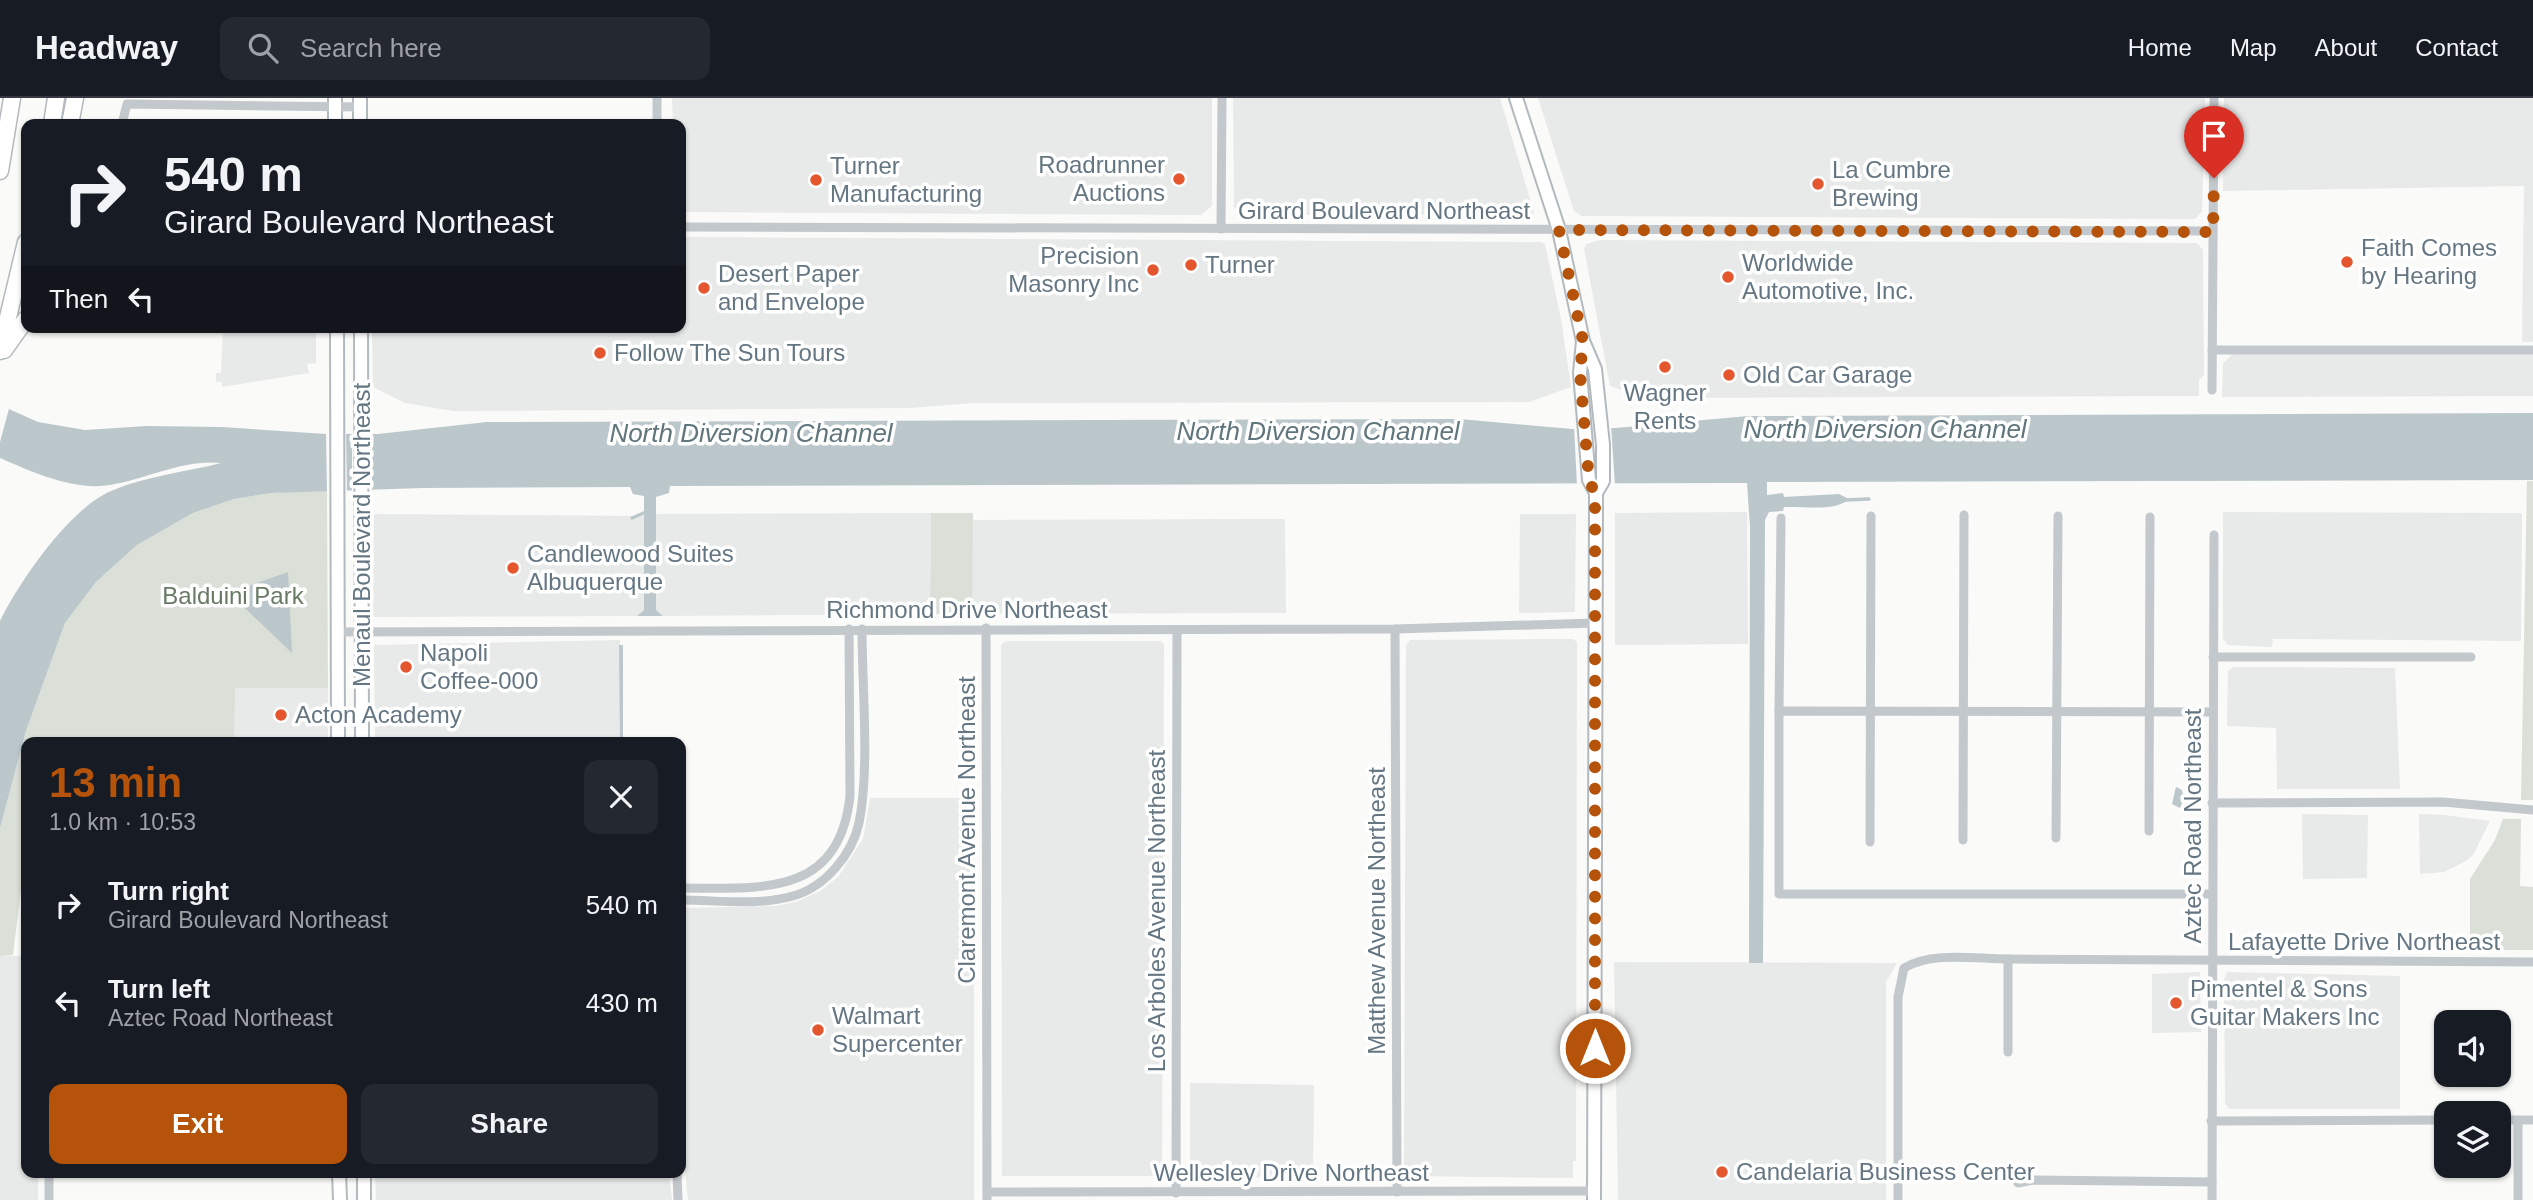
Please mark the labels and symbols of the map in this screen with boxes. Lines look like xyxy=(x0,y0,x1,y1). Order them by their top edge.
pin xyxy=(2184,106,2244,178)
place label: Roadrunner Auctions xyxy=(1038,151,1165,206)
place label: Turner Manufacturing xyxy=(830,152,982,207)
place label: La Cumbre Brewing xyxy=(1832,156,1951,211)
marker: Roadrunner Auctions xyxy=(1171,171,1187,187)
marker: Turner Manufacturing xyxy=(808,172,824,188)
marker: La Cumbre Brewing xyxy=(1810,176,1826,192)
street label: Girard Boulevard Northeast xyxy=(1238,197,1530,224)
place label: Faith Comes by Hearing xyxy=(2361,234,2497,289)
place label: Precision Masonry Inc xyxy=(1008,242,1139,297)
place label: Worldwide Automotive, Inc. xyxy=(1742,249,1914,304)
place label: Turner xyxy=(1205,251,1275,278)
marker: Faith Comes by Hearing xyxy=(2339,254,2355,270)
marker: Turner xyxy=(1183,257,1199,273)
place label: Desert Paper and Envelope xyxy=(718,260,865,315)
marker: Precision Masonry Inc xyxy=(1145,262,1161,278)
marker: Worldwide Automotive, Inc. xyxy=(1720,269,1736,285)
marker: Desert Paper and Envelope xyxy=(696,280,712,296)
place label: Follow The Sun Tours xyxy=(614,339,845,366)
marker: Follow The Sun Tours xyxy=(592,345,608,361)
marker: Wagner Rents xyxy=(1657,359,1673,375)
place label: Old Car Garage xyxy=(1743,361,1912,388)
marker: Old Car Garage xyxy=(1721,367,1737,383)
place label: Wagner Rents xyxy=(1623,379,1707,434)
street label: Menaul Boulevard Northeast xyxy=(348,383,375,687)
water label: North Diversion Channel xyxy=(1743,414,2028,444)
water label: North Diversion Channel xyxy=(1176,416,1461,446)
water label: North Diversion Channel xyxy=(609,418,894,448)
place label: Candlewood Suites Albuquerque xyxy=(527,540,734,595)
marker: Candlewood Suites Albuquerque xyxy=(505,560,521,576)
park label: Balduini Park xyxy=(162,582,305,609)
street label: Richmond Drive Northeast xyxy=(826,596,1108,623)
place label: Napoli Coffee-000 xyxy=(420,639,538,694)
marker: Napoli Coffee-000 xyxy=(398,659,414,675)
street label: Claremont Avenue Northeast xyxy=(953,676,980,984)
place label: Acton Academy xyxy=(295,701,462,728)
marker: Acton Academy xyxy=(273,707,289,723)
street label: Aztec Road Northeast xyxy=(2179,708,2206,943)
street label: Los Arboles Avenue Northeast xyxy=(1143,749,1170,1072)
street label: Matthew Avenue Northeast xyxy=(1363,767,1390,1055)
street label: Lafayette Drive Northeast xyxy=(2228,928,2500,955)
place label: Pimentel & Sons Guitar Makers Inc xyxy=(2190,975,2379,1030)
marker: Pimentel & Sons Guitar Makers Inc xyxy=(2168,995,2184,1011)
place label: Walmart Supercenter xyxy=(832,1002,963,1057)
position arrow xyxy=(1558,1011,1632,1085)
marker: Walmart Supercenter xyxy=(810,1022,826,1038)
place label: Candelaria Business Center xyxy=(1736,1158,2035,1185)
street label: Wellesley Drive Northeast xyxy=(1153,1159,1429,1186)
marker: Candelaria Business Center xyxy=(1714,1164,1730,1180)

